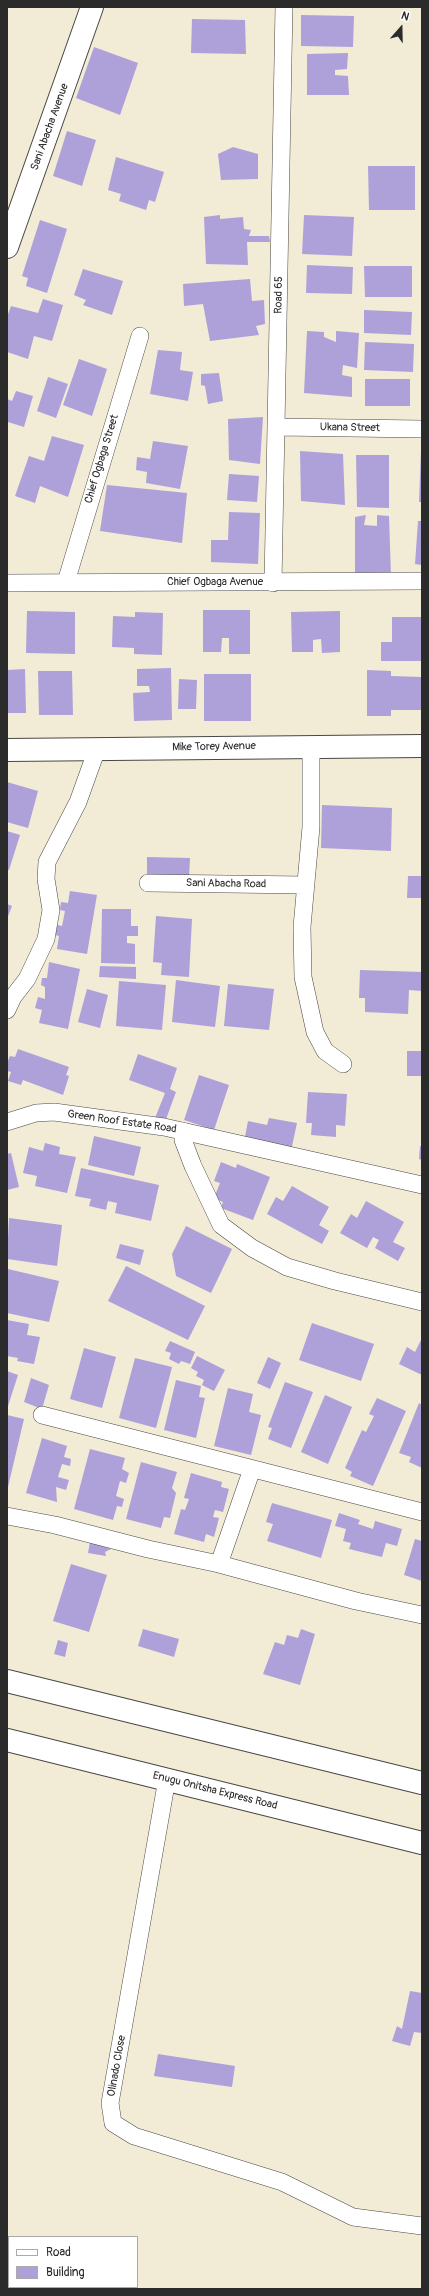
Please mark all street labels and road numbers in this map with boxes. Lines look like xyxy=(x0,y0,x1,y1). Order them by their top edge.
street label: Sani Abacha Avenue xyxy=(28,82,72,172)
street label: Road 65 xyxy=(272,276,286,314)
street label: Chief Ogbaga Street xyxy=(82,413,122,505)
street label: Ukana Street xyxy=(320,421,380,435)
street label: Chief Ogbaga Avenue xyxy=(167,575,263,589)
street label: Mike Torey Avenue xyxy=(172,740,256,754)
street label: Sani Abacha Road xyxy=(186,877,266,891)
street label: Green Roof Estate Road xyxy=(67,1108,177,1136)
street label: Enugu Onitsha Express Road xyxy=(151,1769,279,1813)
street label: Olinado Close xyxy=(105,2034,129,2098)

